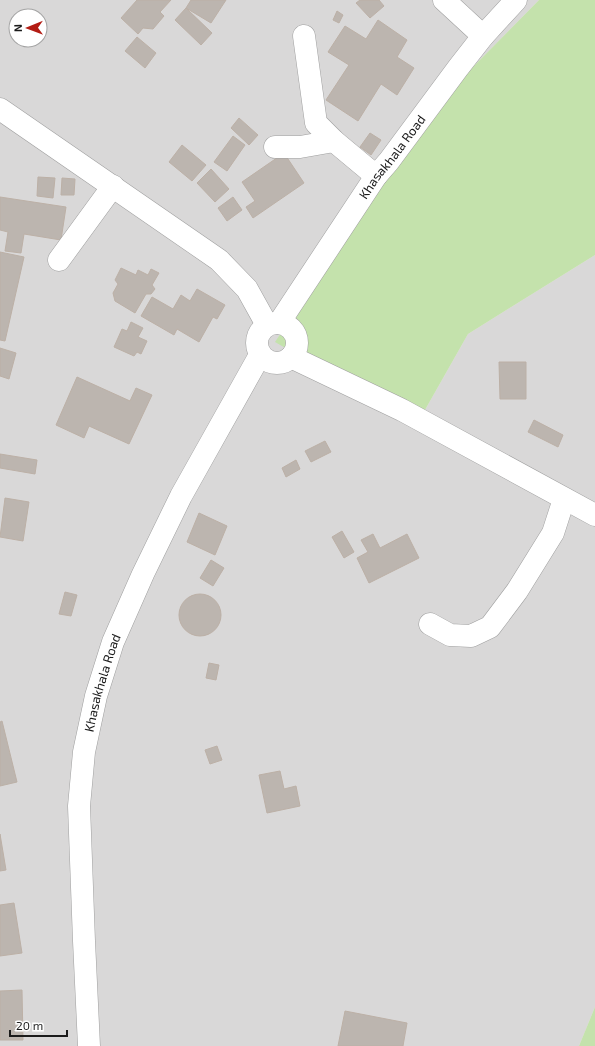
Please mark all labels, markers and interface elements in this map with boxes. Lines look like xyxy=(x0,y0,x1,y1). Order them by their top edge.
north arrow xyxy=(8,8,48,48)
text: N xyxy=(11,24,24,32)
street label: Khasakhala Road xyxy=(355,111,429,202)
street label: Khasakhala Road xyxy=(81,631,124,733)
scale bar xyxy=(10,1012,67,1038)
text: 20 m xyxy=(16,1018,43,1032)

